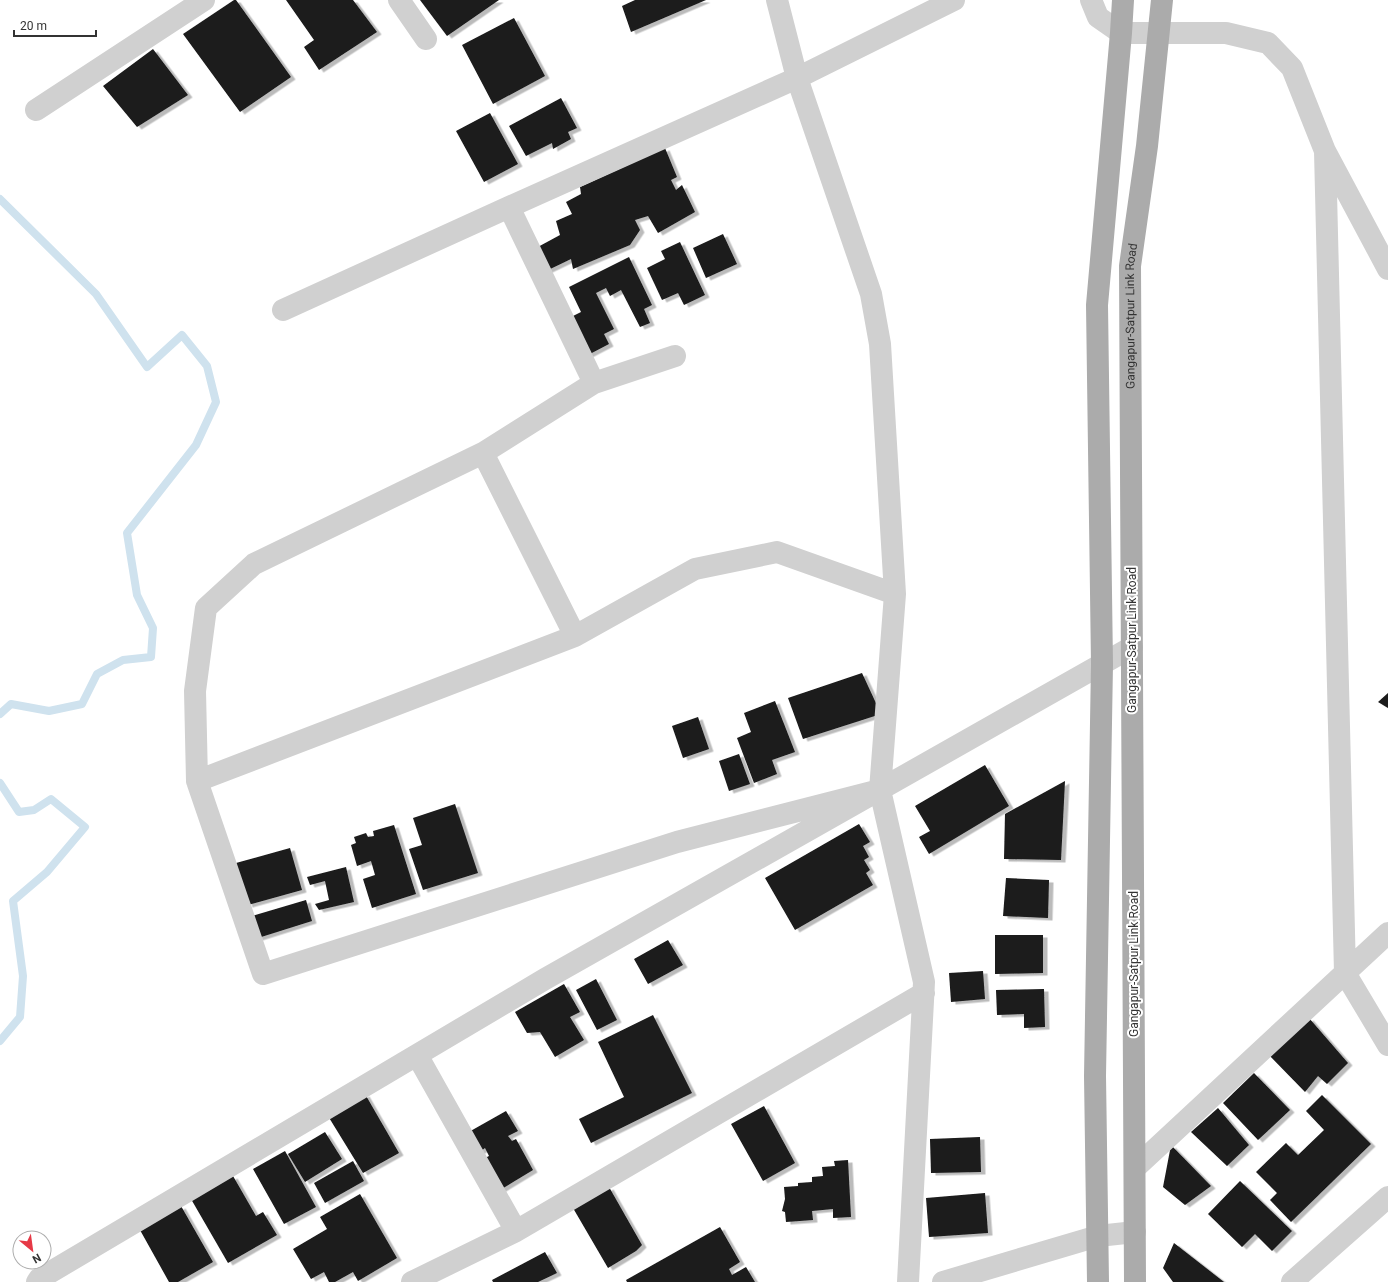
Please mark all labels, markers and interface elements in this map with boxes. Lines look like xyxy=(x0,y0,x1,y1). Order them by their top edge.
scale bar xyxy=(14,12,96,38)
text: 20 m xyxy=(20,19,47,33)
street label: Gangapur-Satpur Link Road xyxy=(1123,242,1140,389)
street label: Gangapur-Satpur Link Road xyxy=(1125,567,1139,713)
street label: Gangapur-Satpur Link Road xyxy=(1127,891,1141,1037)
north arrow xyxy=(12,1230,52,1270)
text: N xyxy=(30,1251,43,1266)

